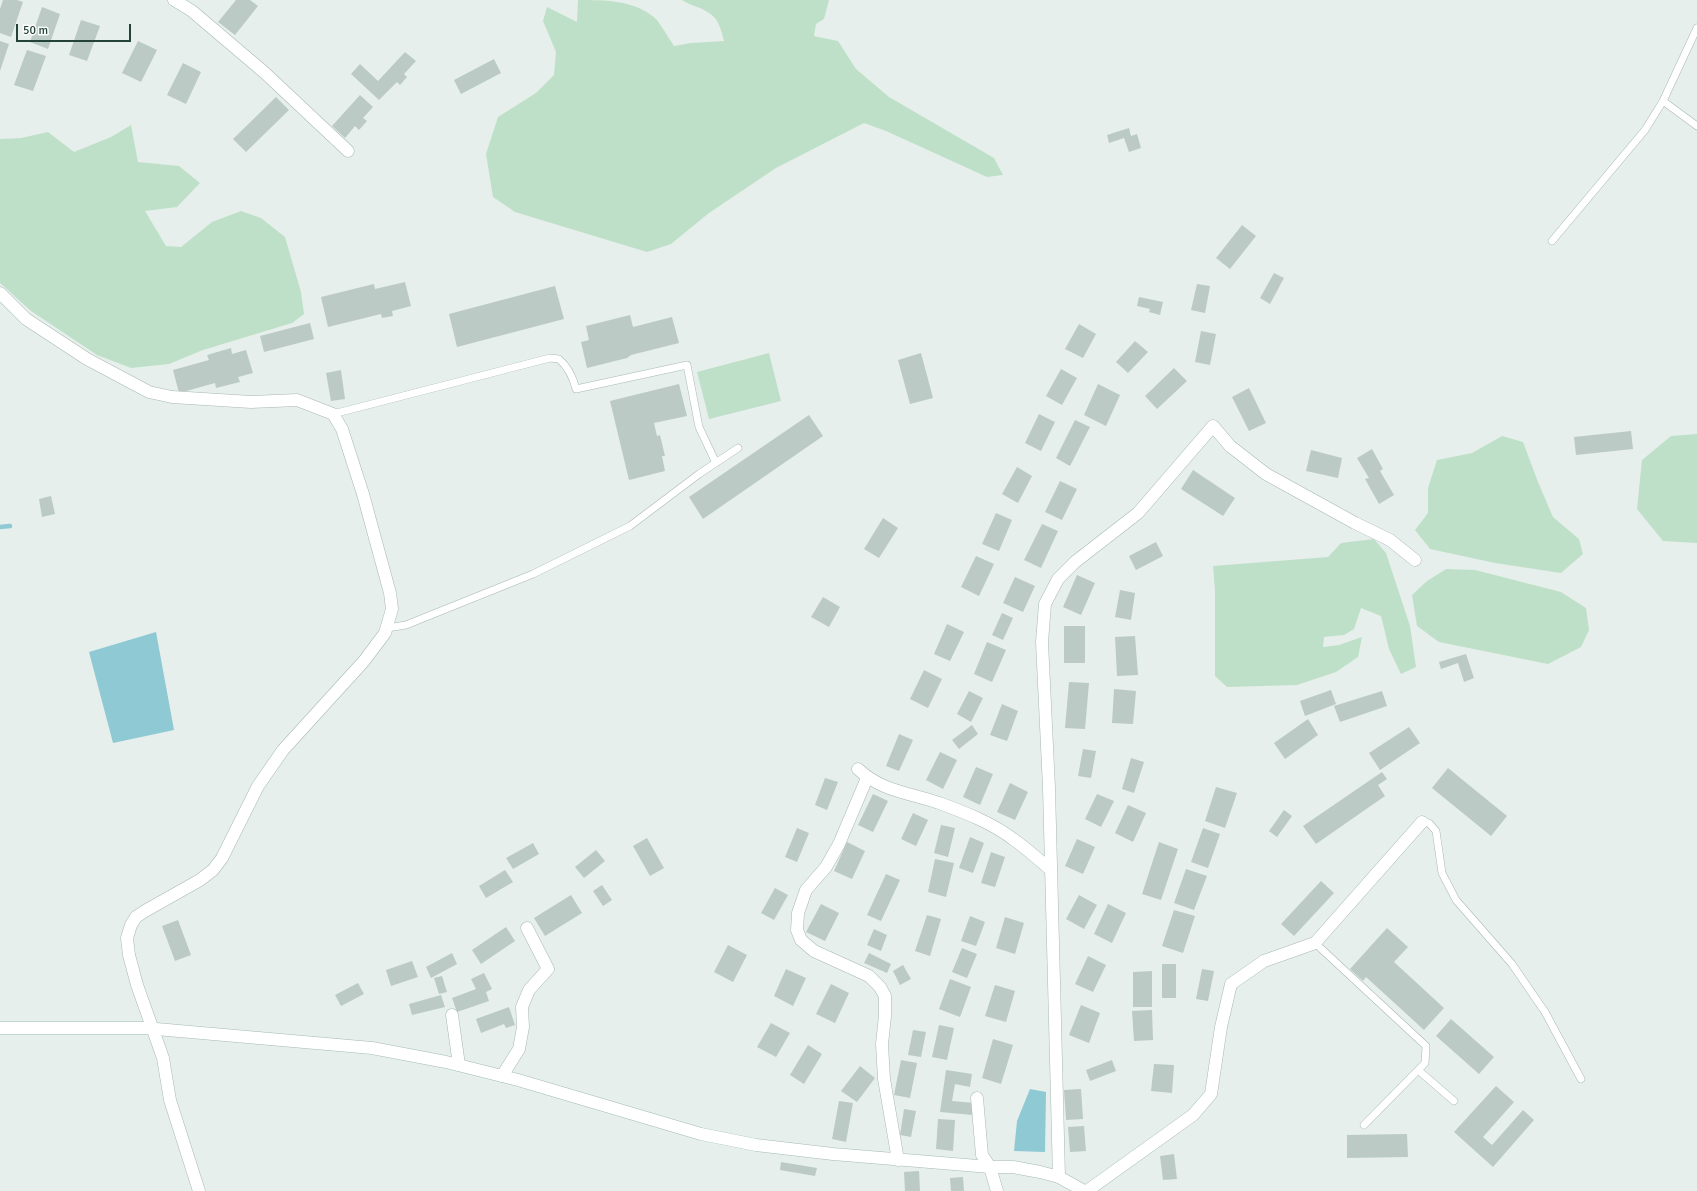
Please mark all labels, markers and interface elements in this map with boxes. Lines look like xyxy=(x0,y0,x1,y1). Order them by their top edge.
scale bar xyxy=(18,16,133,42)
text: 50 m xyxy=(23,23,48,38)

